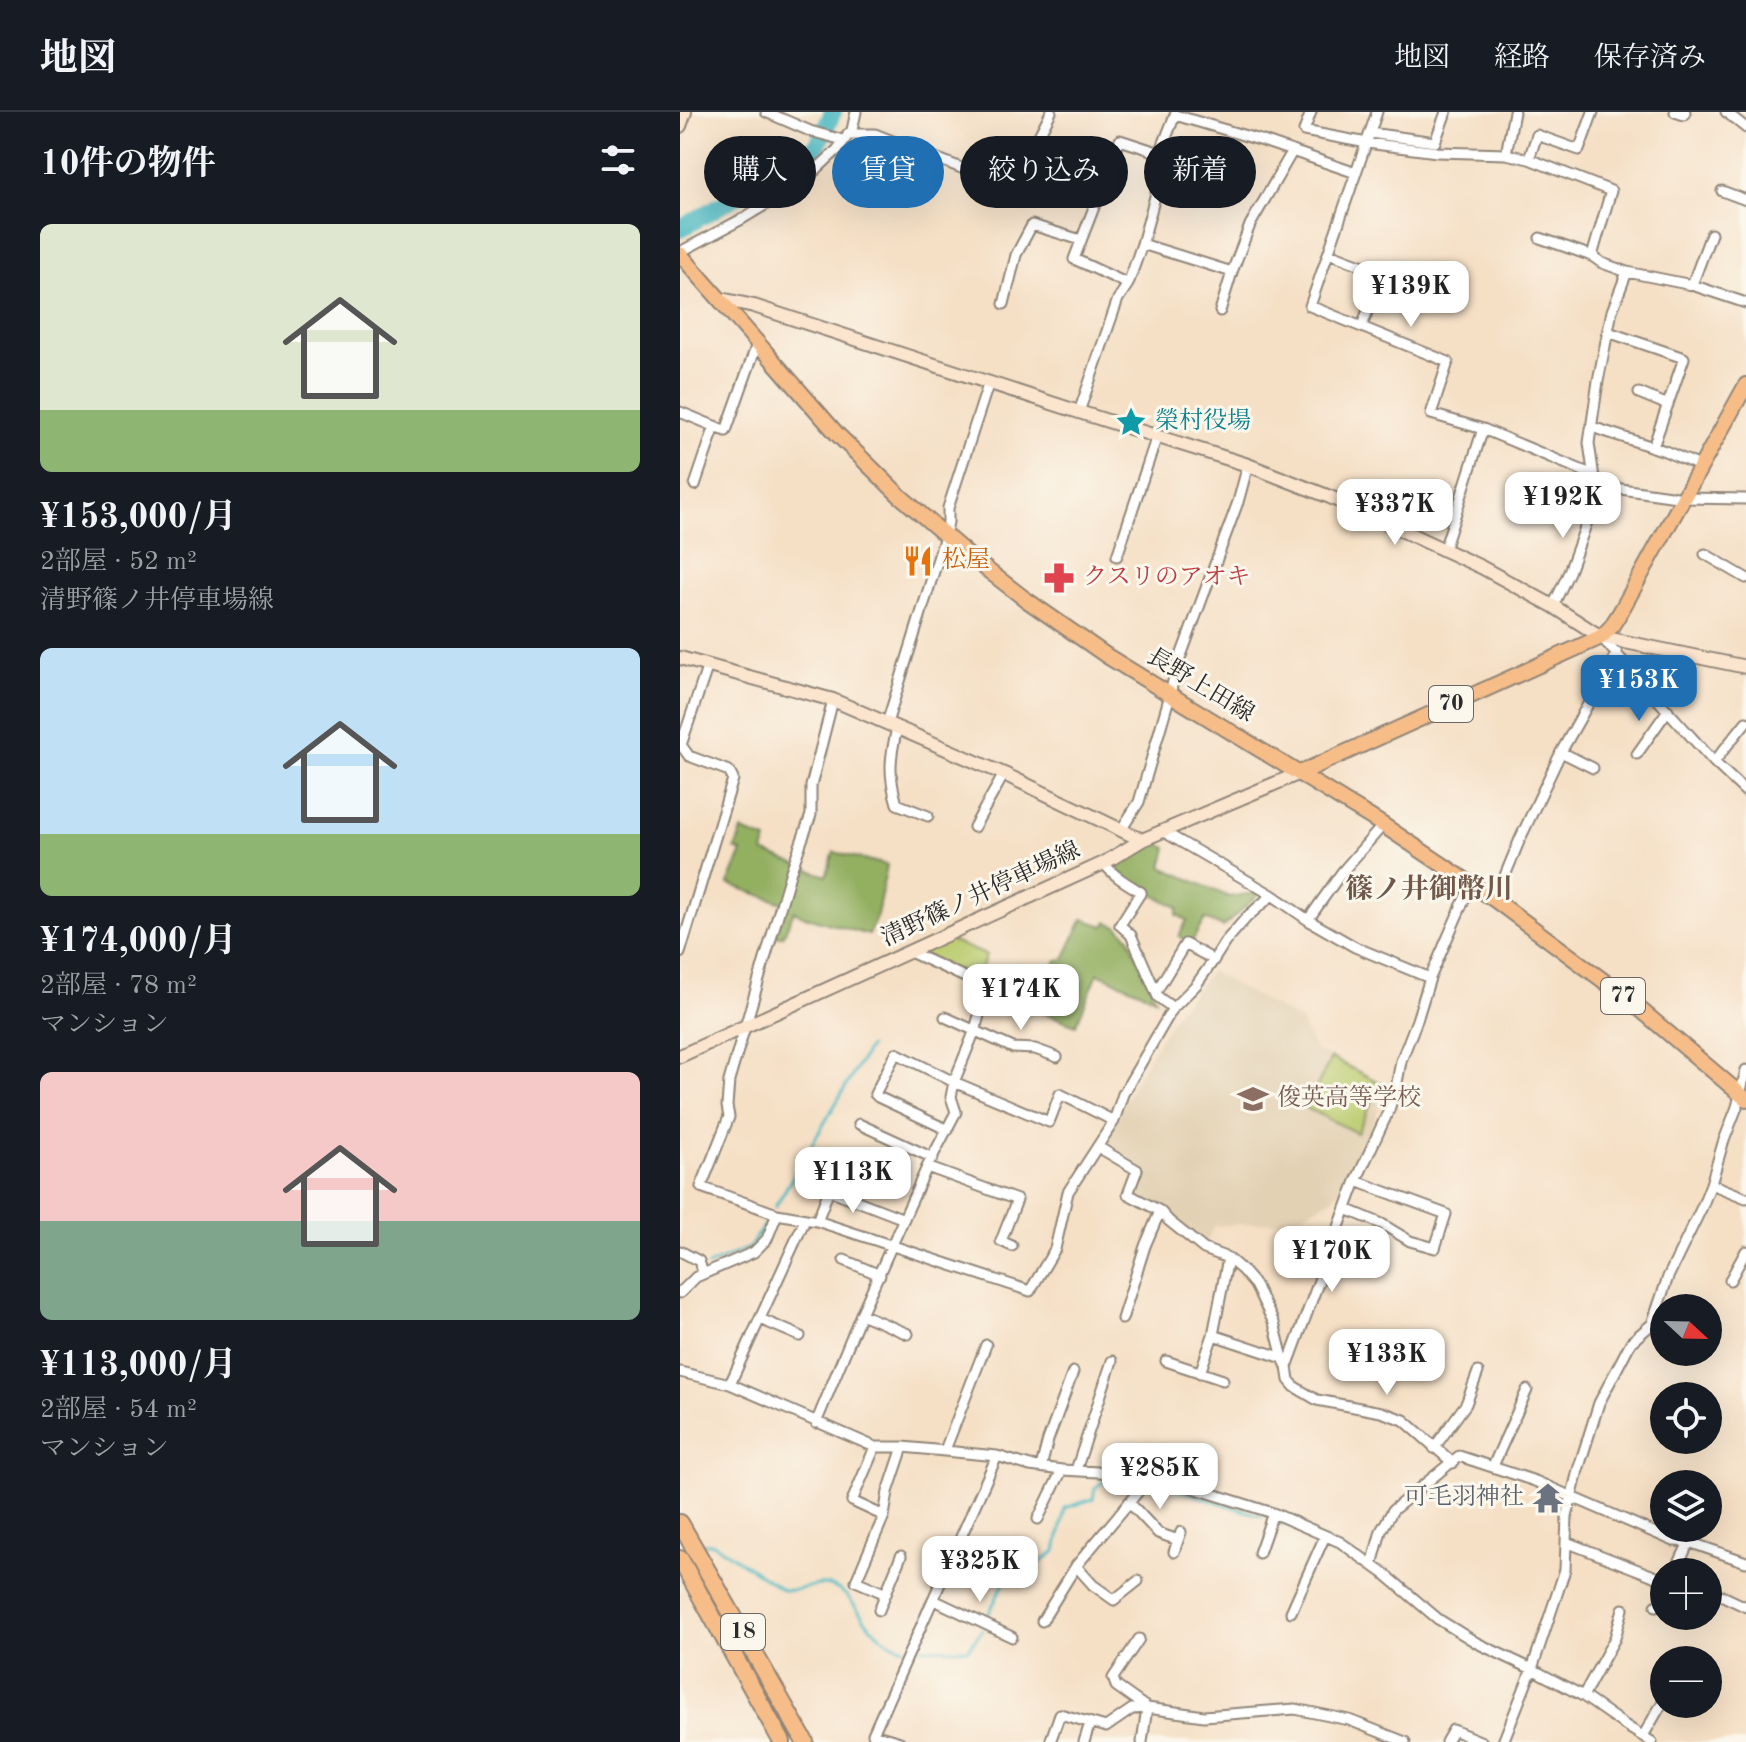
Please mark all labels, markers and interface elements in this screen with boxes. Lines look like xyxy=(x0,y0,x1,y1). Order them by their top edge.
text: 地図 xyxy=(40,41,116,79)
text: 地図 xyxy=(1394,45,1450,73)
text: 経路 xyxy=(1494,45,1550,73)
text: 保存済み xyxy=(1594,45,1706,73)
chip: 購入 xyxy=(704,136,816,208)
chip: 賃貸 xyxy=(832,136,944,208)
chip: 絞り込み xyxy=(960,136,1128,208)
chip: 新着 xyxy=(1144,136,1256,208)
icon: filters xyxy=(596,138,640,182)
text: 10件の物件 xyxy=(40,148,215,182)
pin: ¥139K xyxy=(1355,261,1467,329)
text: ¥139K xyxy=(1371,274,1451,300)
icon: home xyxy=(268,276,412,420)
place icon: 榮村役場 xyxy=(1114,405,1148,439)
place label: 榮村役場 xyxy=(1155,407,1251,434)
pin: ¥192K xyxy=(1507,472,1619,540)
pin: ¥337K xyxy=(1339,479,1451,547)
text: ¥192K xyxy=(1523,485,1603,511)
text: ¥337K xyxy=(1355,492,1435,518)
text: ¥153,000/月 xyxy=(40,501,237,535)
restaurant icon: 松屋 xyxy=(901,544,935,578)
place label: 松屋 xyxy=(942,546,990,573)
text: 2部屋 · 52 m² xyxy=(40,549,197,575)
pharmacy icon: クスリのアオキ xyxy=(1042,561,1076,595)
place label: クスリのアオキ xyxy=(1083,565,1251,590)
text: 清野篠ノ井停車場線 xyxy=(40,588,274,614)
street label: 長野上田線 xyxy=(1142,642,1259,727)
pin: ¥153K xyxy=(1583,655,1695,723)
text: ¥153K xyxy=(1599,668,1679,694)
road number: 70 xyxy=(1429,686,1473,722)
icon: home xyxy=(268,700,412,844)
street label: 清野篠ノ井停車場線 xyxy=(877,836,1084,952)
district label: 篠ノ井御幣川 xyxy=(1345,873,1513,905)
text: ¥174,000/月 xyxy=(40,925,237,959)
pin: ¥174K xyxy=(965,964,1077,1032)
text: 2部屋 · 78 m² xyxy=(40,973,197,999)
text: ¥174K xyxy=(981,977,1061,1003)
road number: 77 xyxy=(1601,978,1645,1014)
text: マンション xyxy=(40,1012,169,1038)
school or university icon: 俊英高等学校 xyxy=(1236,1082,1270,1116)
place label: 俊英高等学校 xyxy=(1277,1084,1421,1111)
icon: home xyxy=(268,1124,412,1268)
pin: ¥113K xyxy=(797,1147,909,1215)
text: ¥113K xyxy=(813,1160,893,1186)
pin: ¥170K xyxy=(1276,1226,1388,1294)
text: ¥170K xyxy=(1292,1239,1372,1265)
north arrow xyxy=(1650,1294,1722,1366)
map controls xyxy=(1650,1294,1722,1718)
pin: ¥133K xyxy=(1331,1329,1443,1397)
text: ¥133K xyxy=(1347,1342,1427,1368)
text: ¥113,000/月 xyxy=(40,1349,237,1383)
button: locate xyxy=(1650,1382,1722,1454)
text: 2部屋 · 54 m² xyxy=(40,1397,197,1423)
text: マンション xyxy=(40,1436,169,1462)
pin: ¥285K xyxy=(1104,1443,1216,1511)
text: ¥285K xyxy=(1120,1456,1200,1482)
button: layers xyxy=(1650,1470,1722,1542)
temple icon: 可毛羽神社 xyxy=(1531,1481,1565,1515)
place label: 可毛羽神社 xyxy=(1404,1483,1524,1510)
pin: ¥325K xyxy=(924,1536,1036,1604)
text: ¥325K xyxy=(940,1549,1020,1575)
button: + xyxy=(1650,1558,1722,1630)
road number: 18 xyxy=(721,1614,765,1650)
button: − xyxy=(1650,1646,1722,1718)

